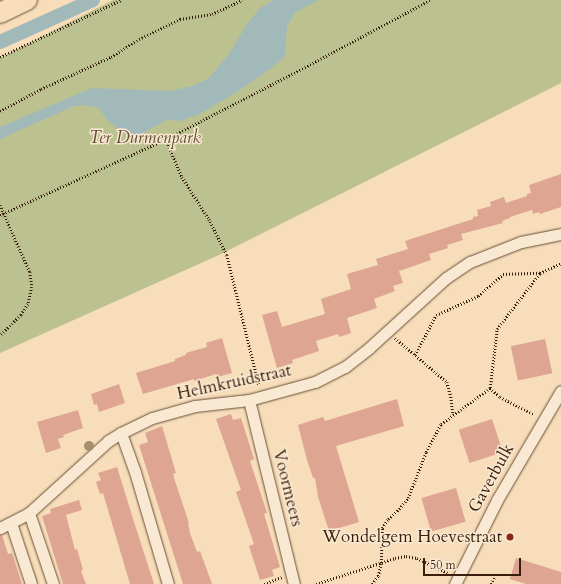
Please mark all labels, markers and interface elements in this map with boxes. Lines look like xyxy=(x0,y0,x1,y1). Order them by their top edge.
park label: Ter Durmenpark xyxy=(89,128,201,148)
street label: Helmkruidstraat xyxy=(175,360,293,404)
street label: Gaverbulk xyxy=(464,440,518,516)
street label: Voormeers xyxy=(269,447,307,529)
place label: Wondelgem Hoevestraat xyxy=(322,527,502,547)
marker: Wondelgem Hoevestraat xyxy=(505,532,515,542)
scale bar xyxy=(425,550,523,576)
text: 50 m xyxy=(430,557,456,573)

